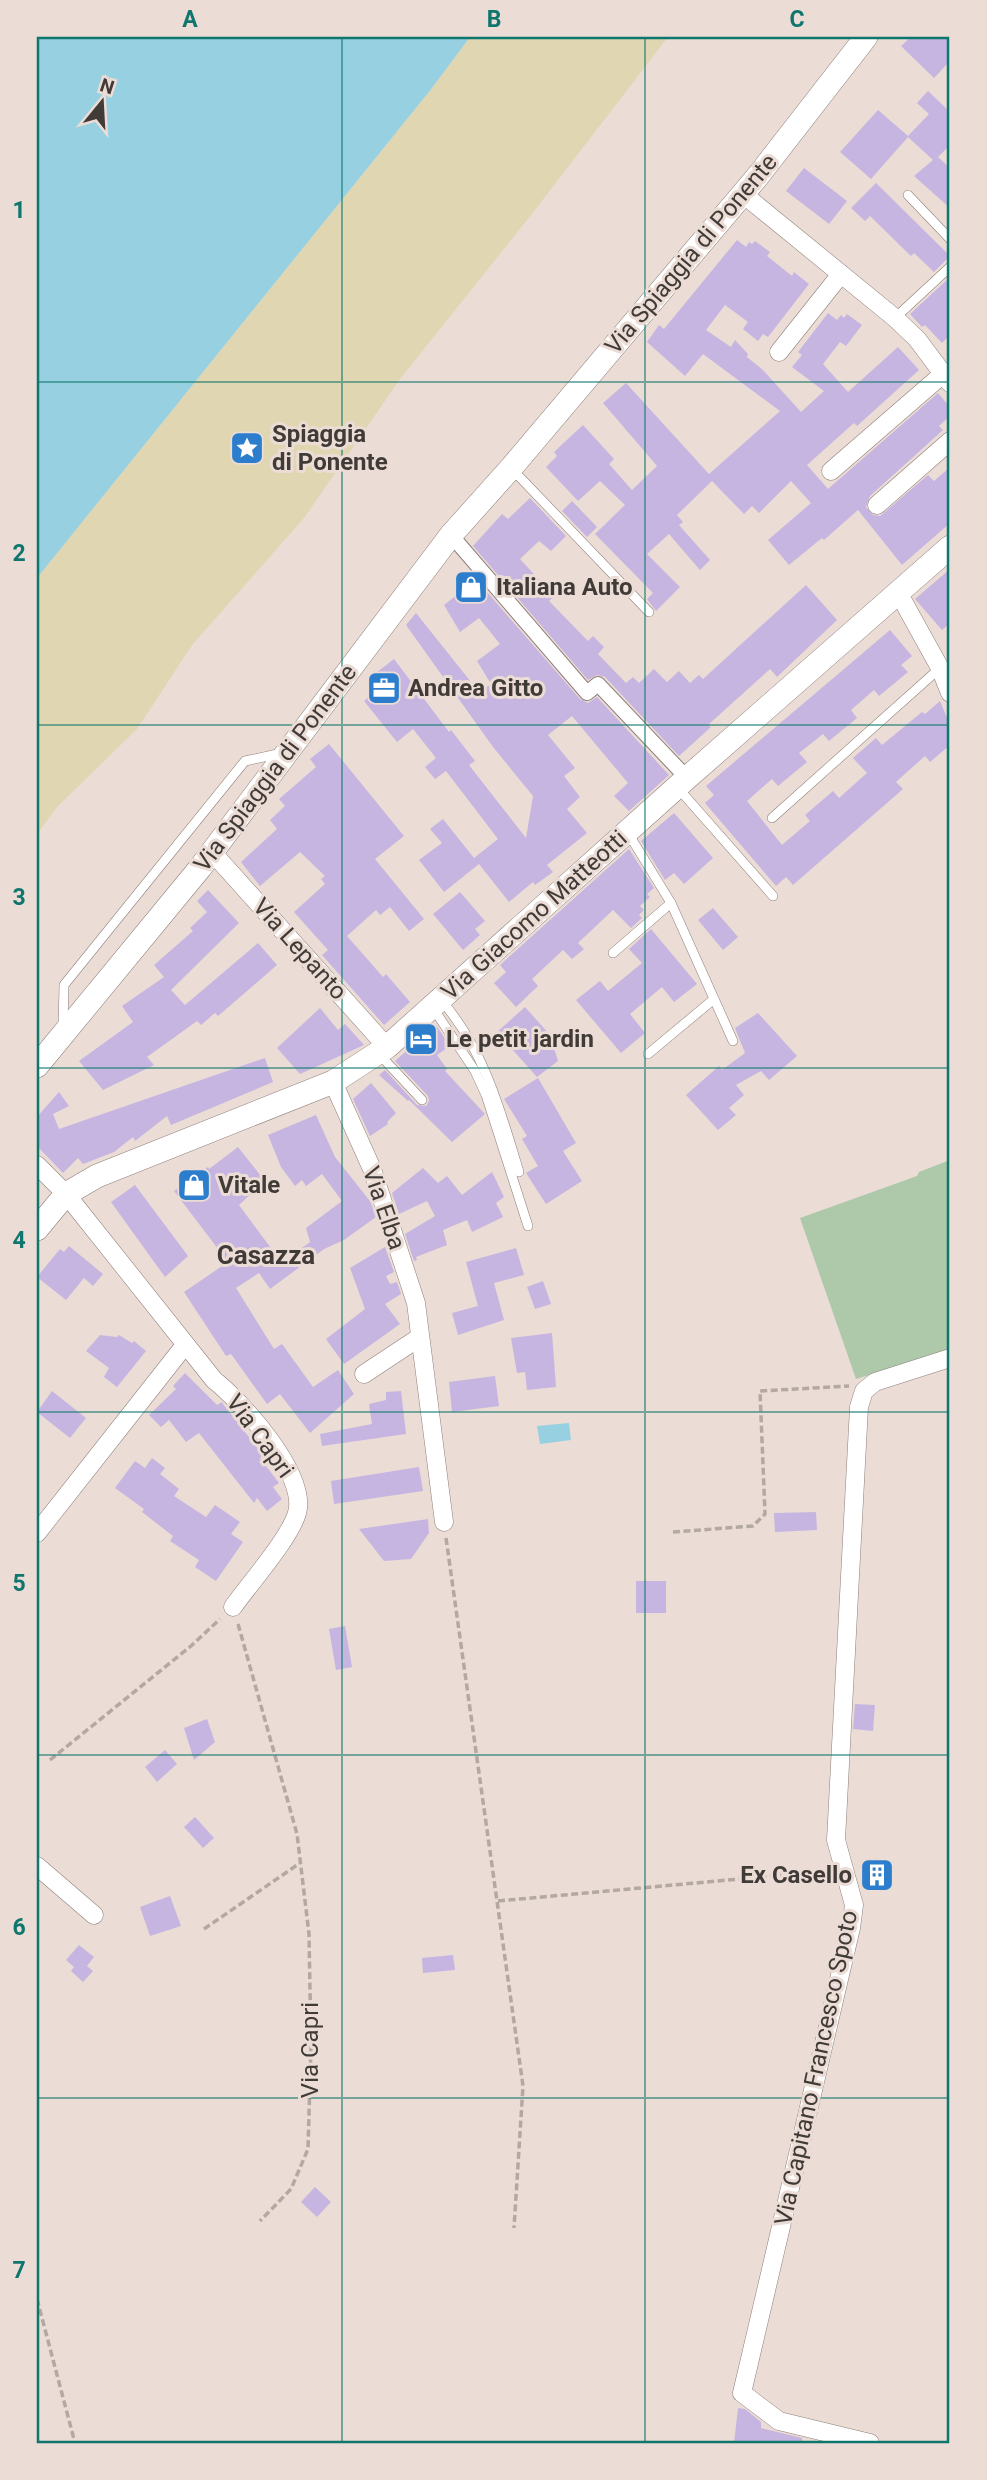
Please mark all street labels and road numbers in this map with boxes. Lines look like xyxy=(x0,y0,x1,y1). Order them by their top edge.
street label: Via Spiaggia di Ponente xyxy=(599,148,783,360)
street label: Via Spiaggia di Ponente xyxy=(188,659,362,877)
street label: Via Giacomo Matteotti xyxy=(435,824,633,1006)
street label: Via Lepanto xyxy=(247,892,353,1006)
street label: Via Elba xyxy=(357,1163,411,1253)
street label: Via Capri xyxy=(220,1389,300,1483)
street label: Via Capitano Francesco Spoto xyxy=(769,1908,863,2228)
street label: Via Capri xyxy=(296,2002,324,2098)

